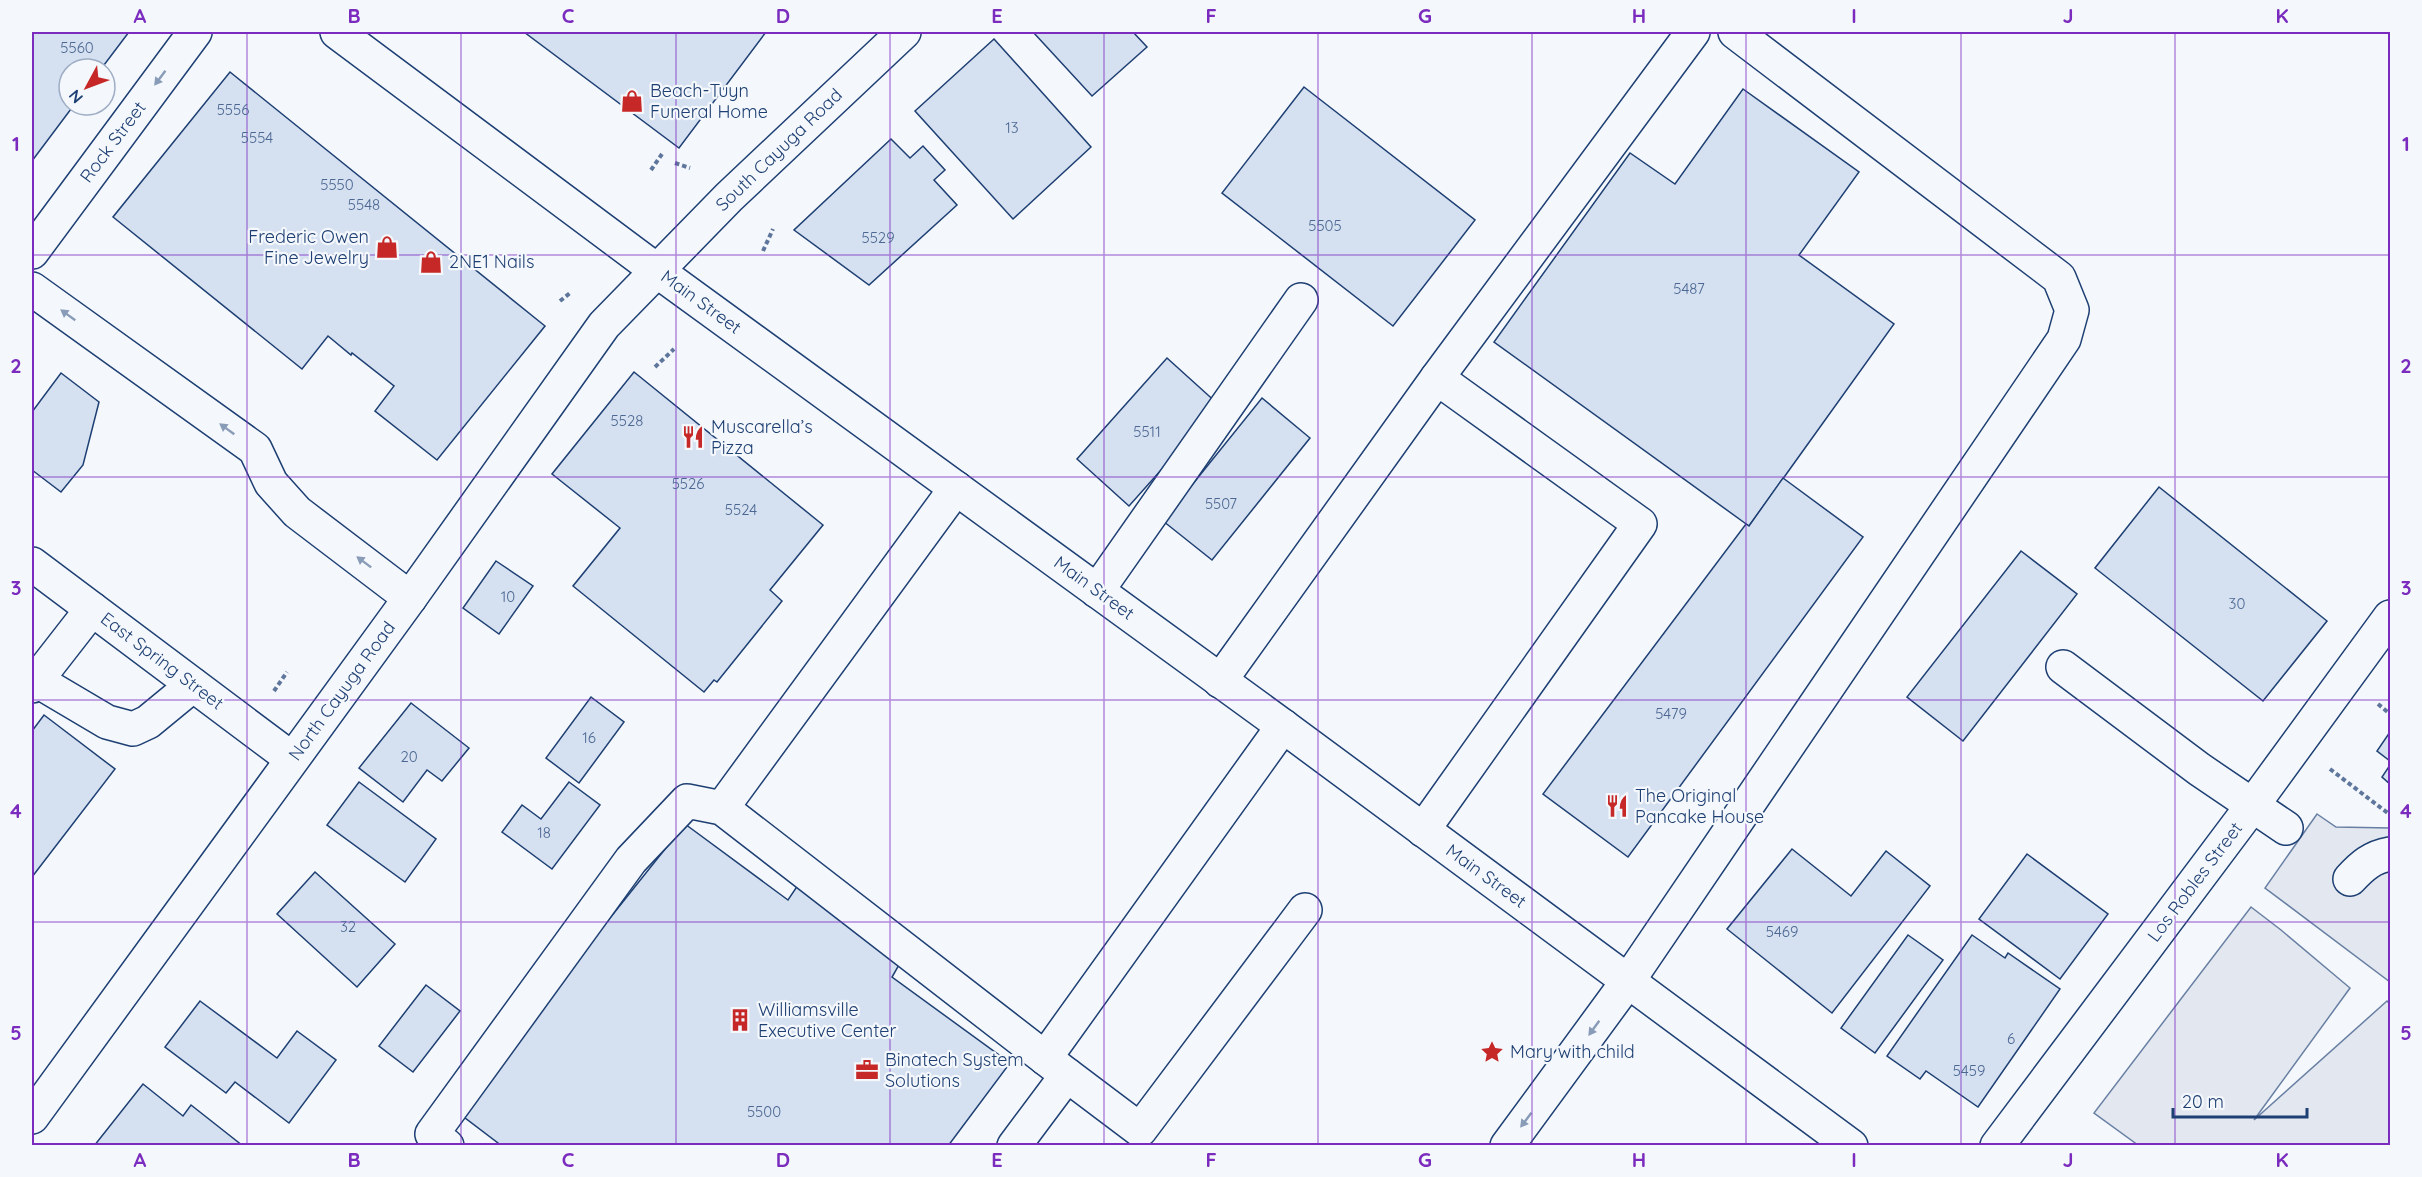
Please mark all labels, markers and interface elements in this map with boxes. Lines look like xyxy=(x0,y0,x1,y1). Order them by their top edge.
text: A xyxy=(134,3,147,28)
text: B xyxy=(347,3,361,28)
text: C xyxy=(562,3,575,28)
text: D xyxy=(776,3,790,28)
text: E xyxy=(991,3,1003,28)
text: F xyxy=(1205,3,1217,28)
text: G xyxy=(1418,3,1432,28)
text: H xyxy=(1632,3,1646,28)
text: I xyxy=(1851,3,1857,28)
text: J xyxy=(2062,3,2074,28)
text: K xyxy=(2275,3,2289,28)
house number: 5560 xyxy=(60,38,94,57)
north arrow xyxy=(57,57,117,117)
one-way arrow xyxy=(155,71,167,86)
place label: Beach-Tuyn Funeral Home xyxy=(650,79,768,123)
street label: South Cayuga Road xyxy=(711,83,847,216)
text: N xyxy=(64,86,87,108)
shop icon: Beach-Tuyn Funeral Home xyxy=(619,88,645,114)
street label: Rock Street xyxy=(75,96,151,187)
house number: 5556 xyxy=(217,100,249,119)
house number: 13 xyxy=(1005,118,1019,137)
house number: 5554 xyxy=(241,128,273,147)
text: 1 xyxy=(12,131,20,156)
text: 1 xyxy=(2402,131,2410,156)
house number: 5550 xyxy=(320,175,354,194)
house number: 5548 xyxy=(348,195,380,214)
house number: 5505 xyxy=(1308,216,1342,235)
place label: Frederic Owen Fine Jewelry xyxy=(248,225,369,269)
house number: 5529 xyxy=(861,228,895,247)
shop icon: Frederic Owen Fine Jewelry xyxy=(374,234,400,260)
shop icon: 2NE1 Nails xyxy=(418,249,444,275)
place label: 2NE1 Nails xyxy=(449,250,534,273)
street label: Main Street xyxy=(656,265,746,339)
house number: 5487 xyxy=(1673,279,1705,298)
one-way arrow xyxy=(61,309,77,321)
text: 2 xyxy=(10,353,22,378)
text: 2 xyxy=(2400,353,2412,378)
house number: 5528 xyxy=(611,411,643,430)
place label: Muscarella’s Pizza xyxy=(711,415,813,459)
house number: 5511 xyxy=(1133,422,1161,441)
one-way arrow xyxy=(219,423,235,435)
restaurant icon: Muscarella’s Pizza xyxy=(680,424,706,450)
house number: 5526 xyxy=(672,474,704,493)
house number: 5507 xyxy=(1205,494,1237,513)
house number: 5524 xyxy=(725,500,757,519)
street label: Main Street xyxy=(1049,551,1139,625)
one-way arrow xyxy=(356,557,371,569)
text: 3 xyxy=(11,575,21,600)
text: 3 xyxy=(2401,575,2411,600)
house number: 10 xyxy=(501,587,515,606)
house number: 30 xyxy=(2229,594,2245,613)
street label: East Spring Street xyxy=(96,607,228,714)
street label: North Cayuga Road xyxy=(283,617,400,765)
house number: 5479 xyxy=(1655,704,1687,723)
house number: 16 xyxy=(582,728,596,747)
house number: 20 xyxy=(400,747,418,766)
place label: The Original Pancake House xyxy=(1635,784,1764,828)
restaurant icon: The Original Pancake House xyxy=(1604,793,1630,819)
text: 4 xyxy=(10,798,22,823)
text: 4 xyxy=(2400,798,2412,823)
street label: Los Robles Street xyxy=(2142,817,2247,946)
house number: 18 xyxy=(537,823,551,842)
street label: Main Street xyxy=(1441,839,1531,913)
house number: 32 xyxy=(340,917,356,936)
house number: 5469 xyxy=(1766,922,1798,941)
place label: Williamsville Executive Center xyxy=(758,998,896,1042)
building icon: Williamsville Executive Center xyxy=(727,1007,753,1033)
text: 5 xyxy=(10,1020,22,1045)
one-way arrow xyxy=(1588,1020,1600,1036)
text: 5 xyxy=(2400,1020,2412,1045)
house number: 6 xyxy=(2007,1029,2015,1048)
place icon: Mary with child xyxy=(1479,1039,1505,1065)
place label: Mary with child xyxy=(1510,1040,1635,1063)
place label: Binatech System Solutions xyxy=(885,1048,1024,1092)
office icon: Binatech System Solutions xyxy=(854,1057,880,1083)
house number: 5459 xyxy=(1953,1061,1985,1080)
scale bar xyxy=(2173,1081,2306,1119)
text: 20 m xyxy=(2182,1090,2224,1113)
house number: 5500 xyxy=(747,1102,781,1121)
one-way arrow xyxy=(1520,1112,1532,1128)
text: A xyxy=(134,1147,147,1172)
text: B xyxy=(347,1147,361,1172)
text: C xyxy=(562,1147,575,1172)
text: D xyxy=(776,1147,790,1172)
text: E xyxy=(991,1147,1003,1172)
text: F xyxy=(1205,1147,1217,1172)
text: G xyxy=(1418,1147,1432,1172)
text: H xyxy=(1632,1147,1646,1172)
text: I xyxy=(1851,1147,1857,1172)
text: J xyxy=(2062,1147,2074,1172)
text: K xyxy=(2275,1147,2289,1172)

